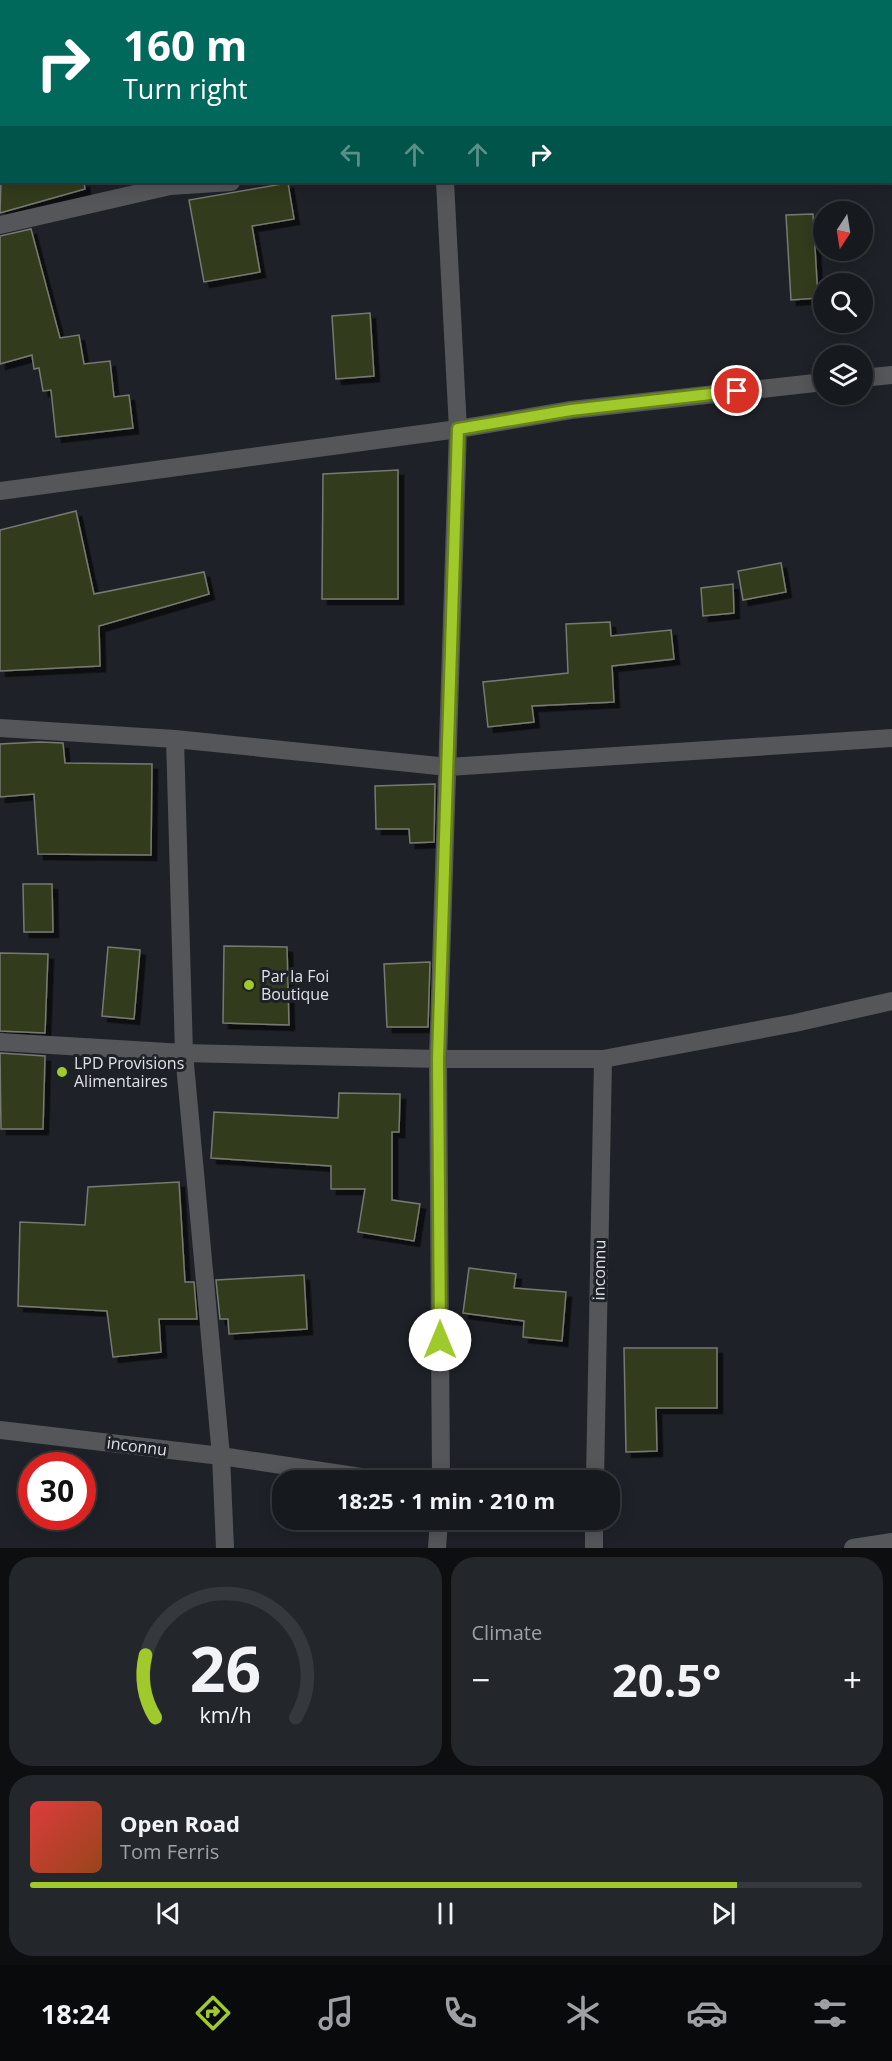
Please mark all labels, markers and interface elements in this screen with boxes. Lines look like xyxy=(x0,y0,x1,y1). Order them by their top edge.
text: 160 m xyxy=(123,16,247,73)
icon: right xyxy=(24,24,102,102)
text: Turn right xyxy=(123,70,248,107)
icon: left xyxy=(335,138,368,171)
icon: ahead xyxy=(398,138,431,171)
icon: ahead xyxy=(461,138,494,171)
icon: right xyxy=(524,138,557,171)
north arrow xyxy=(813,201,873,261)
map controls xyxy=(813,201,873,405)
button: search xyxy=(813,273,873,333)
button: layers xyxy=(813,345,873,405)
pin xyxy=(711,365,762,416)
icon: arrive xyxy=(720,374,753,407)
place label: Par la Foi Boutique xyxy=(261,965,329,1005)
marker: Par la Foi Boutique xyxy=(242,978,256,992)
place label: LPD Provisions Alimentaires xyxy=(74,1052,184,1092)
marker: LPD Provisions Alimentaires xyxy=(55,1065,69,1079)
street label: inconnu xyxy=(587,1240,611,1300)
position arrow xyxy=(408,1308,472,1372)
street label: inconnu xyxy=(106,1431,168,1461)
speed limit sign: 30 xyxy=(18,1452,96,1530)
text: 18:25 · 1 min · 210 m xyxy=(337,1485,555,1515)
text: Climate xyxy=(472,1619,542,1646)
text: 26 xyxy=(190,1625,261,1710)
text: 20.5° xyxy=(612,1649,721,1710)
text: − xyxy=(472,1657,490,1702)
text: + xyxy=(843,1657,862,1702)
text: km/h xyxy=(199,1701,251,1730)
text: Open Road xyxy=(120,1808,240,1838)
text: Tom Ferris xyxy=(120,1838,219,1865)
icon: previous xyxy=(152,1897,185,1930)
icon: pause xyxy=(429,1897,462,1930)
icon: next xyxy=(707,1897,740,1930)
icon: directions xyxy=(192,1992,234,2034)
icon: music xyxy=(315,1992,357,2034)
icon: phone xyxy=(439,1992,481,2034)
icon: climate xyxy=(562,1992,604,2034)
icon: car xyxy=(686,1992,728,2034)
icon: filters xyxy=(809,1992,851,2034)
text: 18:24 xyxy=(41,1995,110,2032)

